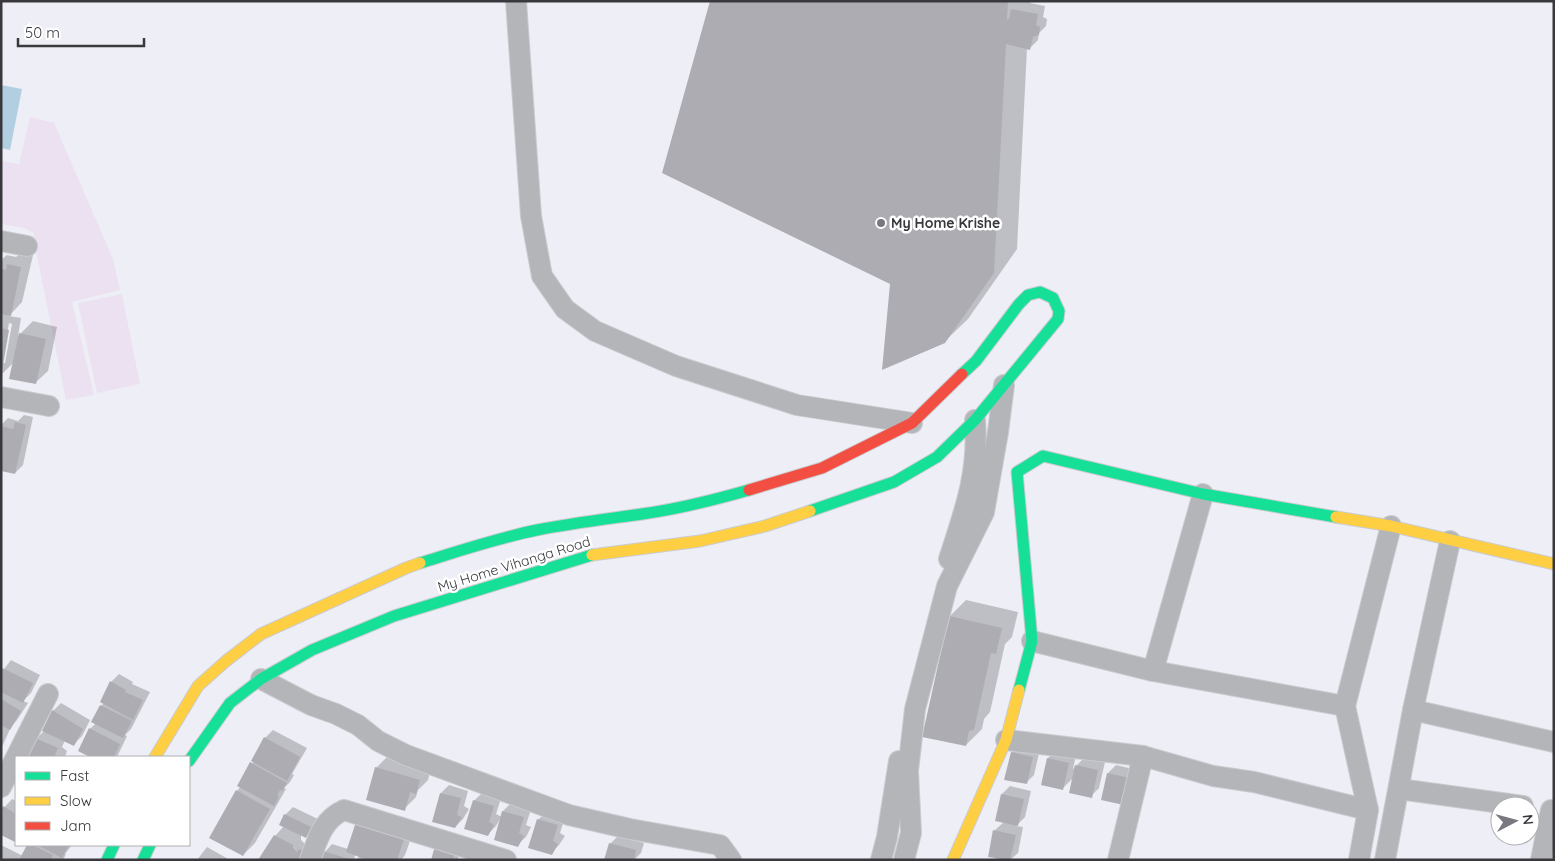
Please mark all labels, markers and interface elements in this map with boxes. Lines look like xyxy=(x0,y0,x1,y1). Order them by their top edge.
scale bar xyxy=(18,15,144,47)
text: 50 m xyxy=(25,23,60,42)
place label: My Home Krishe xyxy=(891,214,1000,232)
marker: My Home Krishe xyxy=(875,217,887,229)
street label: My Home Vihanga Road xyxy=(435,532,593,596)
legend xyxy=(15,756,190,846)
text: Fast xyxy=(60,766,89,785)
text: Slow xyxy=(60,791,92,810)
north arrow xyxy=(1490,796,1540,846)
text: N xyxy=(1518,814,1537,826)
text: Jam xyxy=(60,816,91,835)

